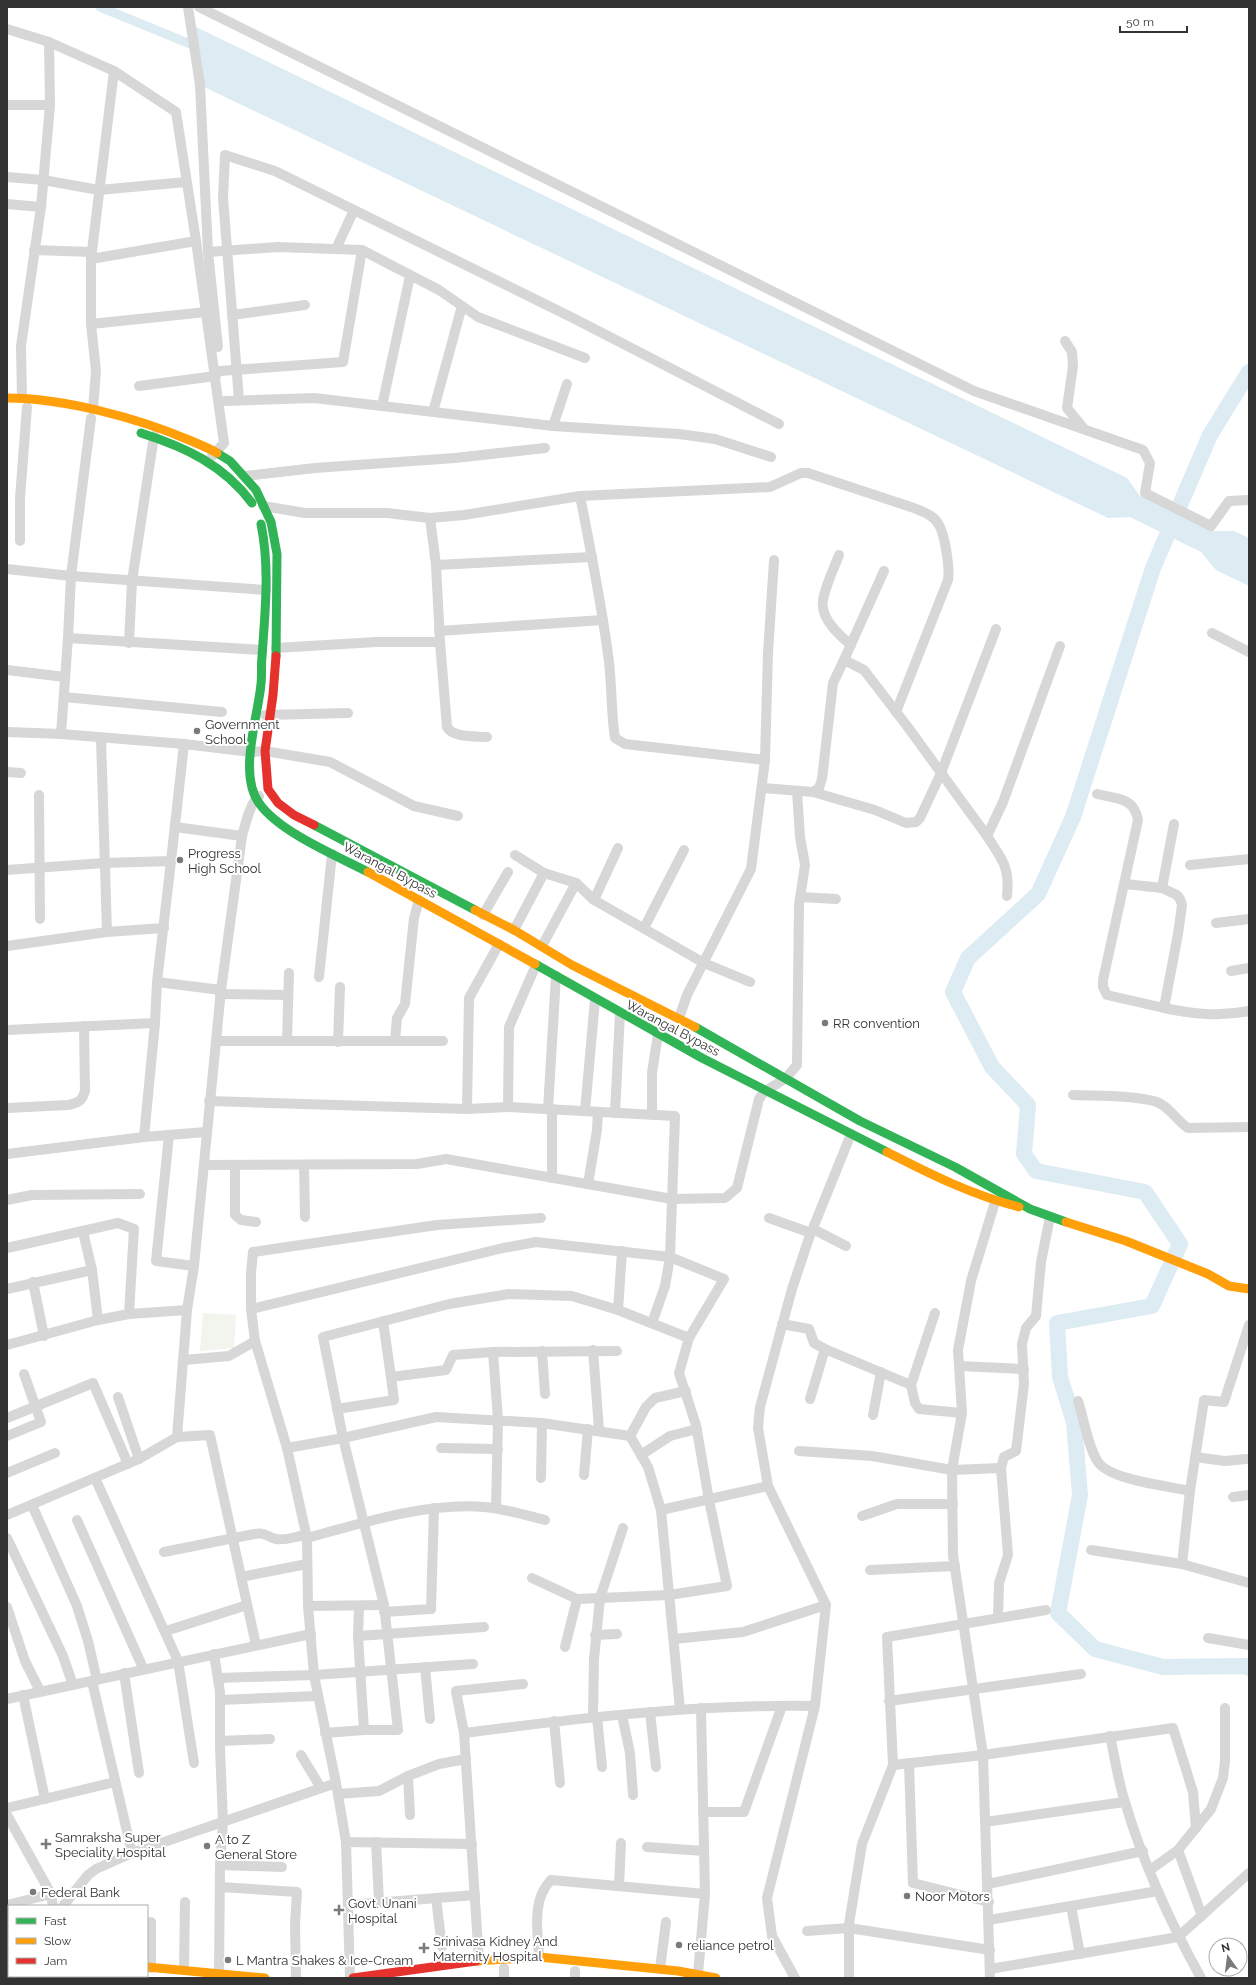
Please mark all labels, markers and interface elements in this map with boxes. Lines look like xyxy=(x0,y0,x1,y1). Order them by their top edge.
scale bar xyxy=(1120,8,1187,34)
text: 50 m xyxy=(1126,15,1154,29)
place label: Government School xyxy=(205,717,280,747)
marker: Government School xyxy=(192,726,202,736)
street label: Warangal Bypass xyxy=(341,839,439,901)
place label: Progress High School xyxy=(188,846,261,876)
marker: Progress High School xyxy=(175,855,185,865)
street label: Warangal Bypass xyxy=(624,997,722,1059)
place label: RR convention xyxy=(833,1016,920,1031)
marker: RR convention xyxy=(820,1018,830,1028)
place label: Samraksha Super Speciality Hospital xyxy=(55,1830,166,1860)
place label: A to Z General Store xyxy=(215,1832,297,1862)
marker: Samraksha Super Speciality Hospital xyxy=(40,1838,52,1850)
marker: A to Z General Store xyxy=(202,1841,212,1851)
place label: Federal Bank xyxy=(41,1885,120,1900)
marker: Federal Bank xyxy=(28,1887,38,1897)
place label: Noor Motors xyxy=(915,1889,990,1904)
marker: Noor Motors xyxy=(902,1891,912,1901)
place label: Govt. Unani Hospital xyxy=(348,1896,417,1926)
marker: Govt. Unani Hospital xyxy=(333,1904,345,1916)
legend xyxy=(8,1905,148,1977)
text: Fast xyxy=(44,1914,67,1928)
text: Slow xyxy=(44,1934,71,1948)
place label: Srinivasa Kidney And Maternity Hospital xyxy=(433,1934,558,1964)
north arrow xyxy=(1208,1937,1248,1977)
place label: reliance petrol xyxy=(687,1938,774,1953)
marker: reliance petrol xyxy=(674,1940,684,1950)
text: N xyxy=(1220,1940,1231,1955)
marker: Srinivasa Kidney And Maternity Hospital xyxy=(418,1942,430,1954)
place label: L Mantra Shakes & Ice-Cream xyxy=(236,1953,413,1968)
text: Jam xyxy=(44,1954,67,1968)
marker: L Mantra Shakes & Ice-Cream xyxy=(223,1955,233,1965)

